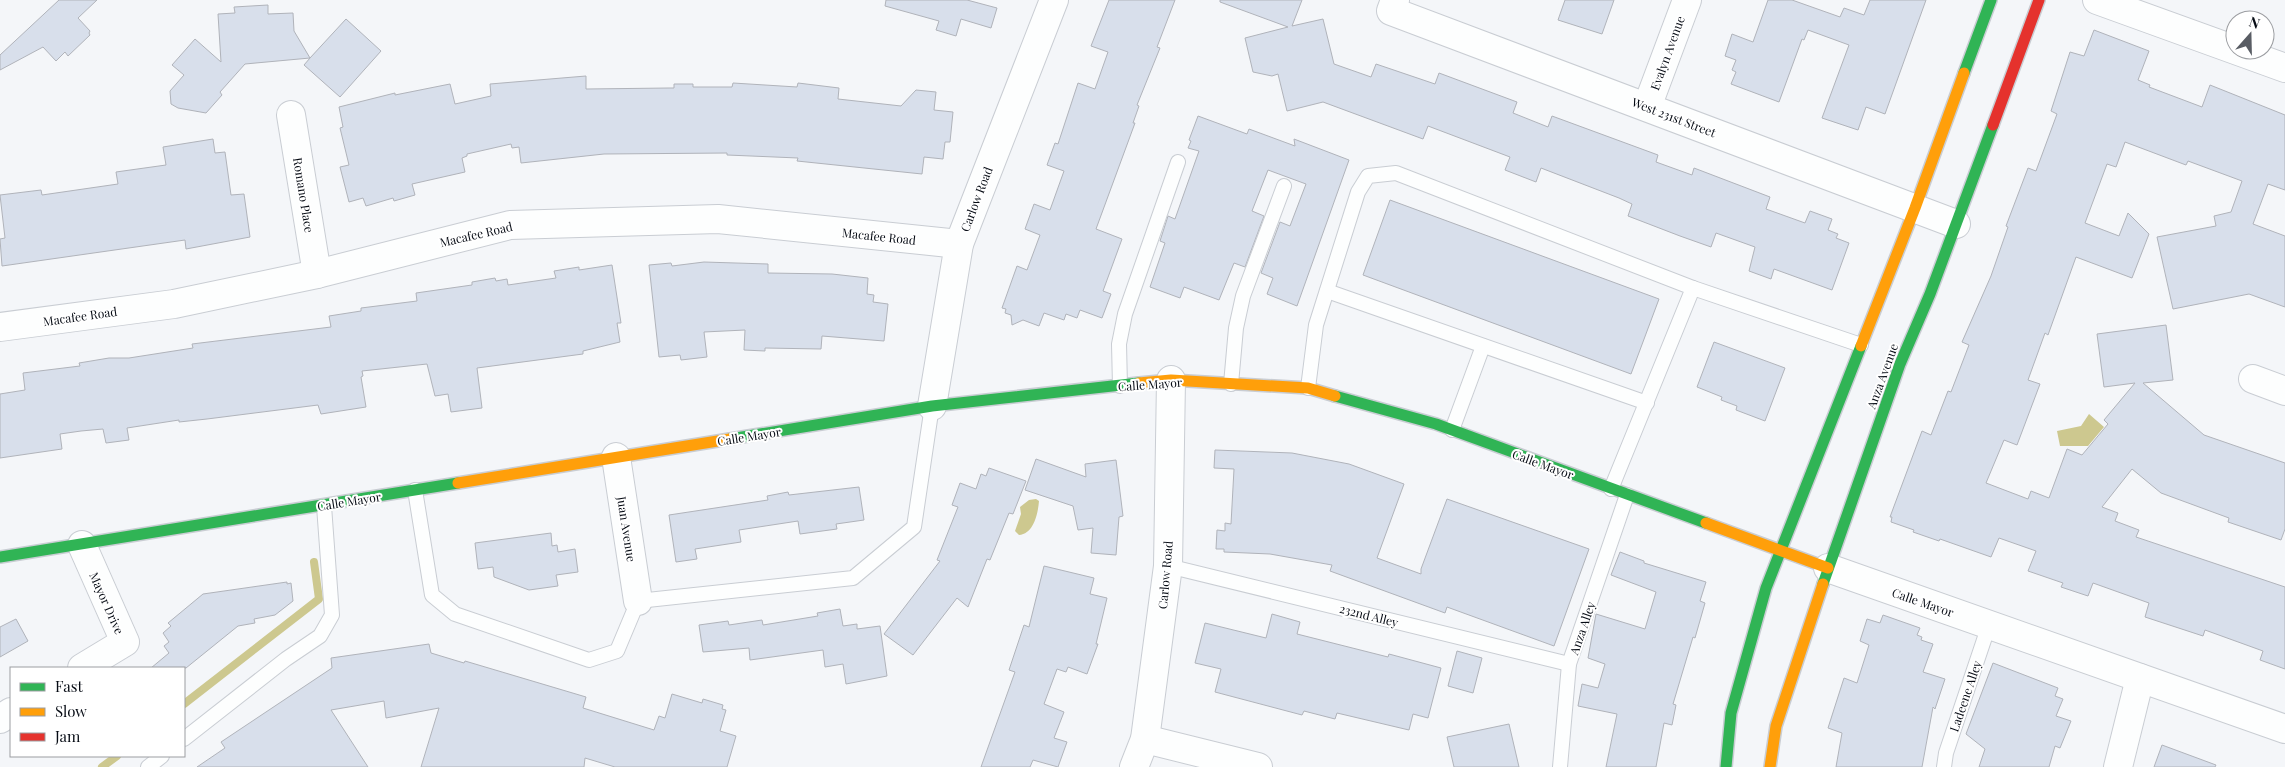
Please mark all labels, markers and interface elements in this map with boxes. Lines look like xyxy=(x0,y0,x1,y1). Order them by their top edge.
north arrow xyxy=(2225,10,2275,60)
text: N xyxy=(2247,12,2263,33)
street label: Evalyn Avenue xyxy=(1646,14,1688,92)
street label: West 231st Street xyxy=(1629,93,1719,141)
street label: Romano Place xyxy=(290,156,318,234)
street label: Carlow Road xyxy=(956,164,996,234)
street label: Macafee Road xyxy=(438,218,514,250)
street label: Macafee Road xyxy=(841,224,917,248)
street label: Macafee Road xyxy=(42,303,118,329)
street label: Anza Avenue xyxy=(1862,341,1901,412)
street label: Calle Mayor xyxy=(1117,374,1183,394)
street label: Calle Mayor xyxy=(716,423,783,449)
street label: Calle Mayor xyxy=(1510,446,1577,483)
street label: Calle Mayor xyxy=(316,488,383,514)
street label: Juan Avenue xyxy=(614,494,640,563)
street label: Carlow Road xyxy=(1154,540,1176,610)
street label: Mayor Drive xyxy=(86,569,128,637)
street label: Calle Mayor xyxy=(1890,584,1957,620)
street label: Anza Alley xyxy=(1565,599,1599,658)
street label: 232nd Alley xyxy=(1338,600,1400,630)
street label: Ladeene Alley xyxy=(1945,658,1985,734)
legend xyxy=(10,667,185,757)
text: Fast xyxy=(55,676,84,696)
text: Slow xyxy=(55,701,87,721)
text: Jam xyxy=(54,726,81,746)

